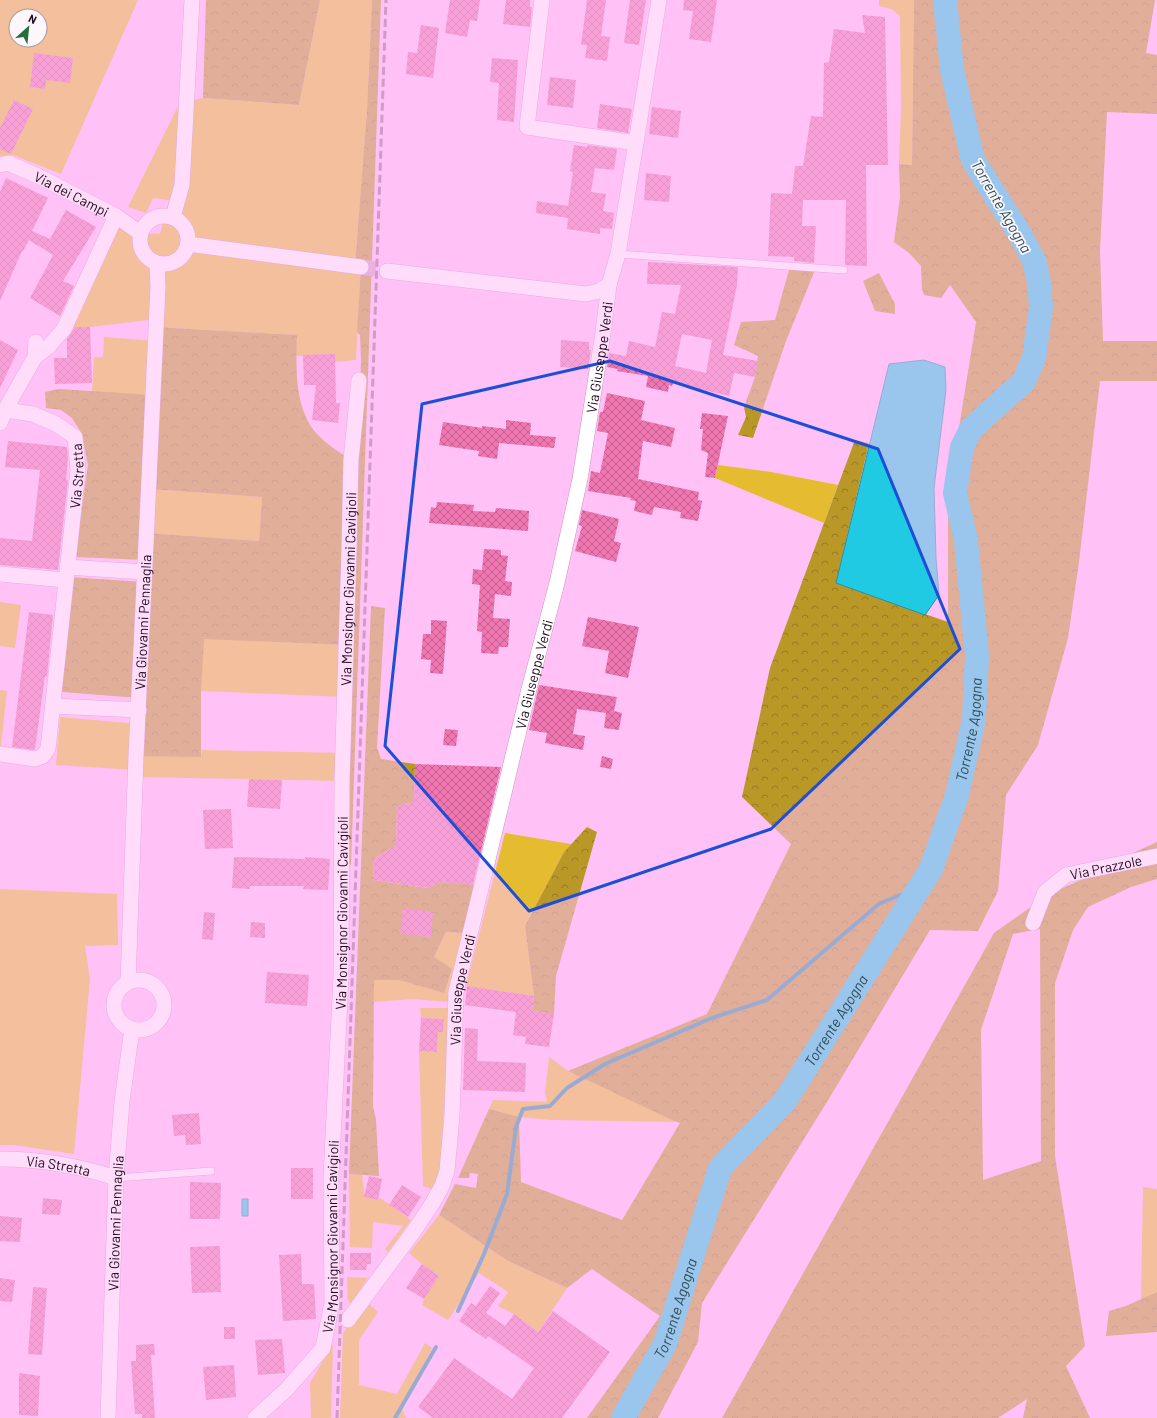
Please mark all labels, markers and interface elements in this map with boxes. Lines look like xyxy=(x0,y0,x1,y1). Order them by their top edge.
north arrow xyxy=(8,8,48,48)
text: N xyxy=(27,11,39,26)
water label: Torrente Agogna xyxy=(968,156,1036,256)
street label: Via dei Campi xyxy=(32,167,112,220)
street label: Via Giuseppe Verdi xyxy=(582,300,615,414)
street label: Via Stretta xyxy=(65,443,87,509)
street label: Via Monsignor Giovanni Cavigioli xyxy=(336,492,359,686)
street label: Via Giovanni Pennaglia xyxy=(131,554,154,690)
street label: Via Giuseppe Verdi xyxy=(511,618,556,731)
water label: Torrente Agogna xyxy=(951,677,985,783)
street label: Via Monsignor Giovanni Cavigioli xyxy=(331,816,350,1010)
street label: Via Prazzole xyxy=(1068,851,1143,882)
street label: Via Giuseppe Verdi xyxy=(446,932,478,1046)
water label: Torrente Agogna xyxy=(800,971,871,1070)
street label: Via Monsignor Giovanni Cavigioli xyxy=(318,1139,341,1335)
street label: Via Stretta xyxy=(26,1152,92,1179)
street label: Via Giovanni Pennaglia xyxy=(104,1155,126,1291)
water label: Torrente Agogna xyxy=(649,1256,700,1362)

